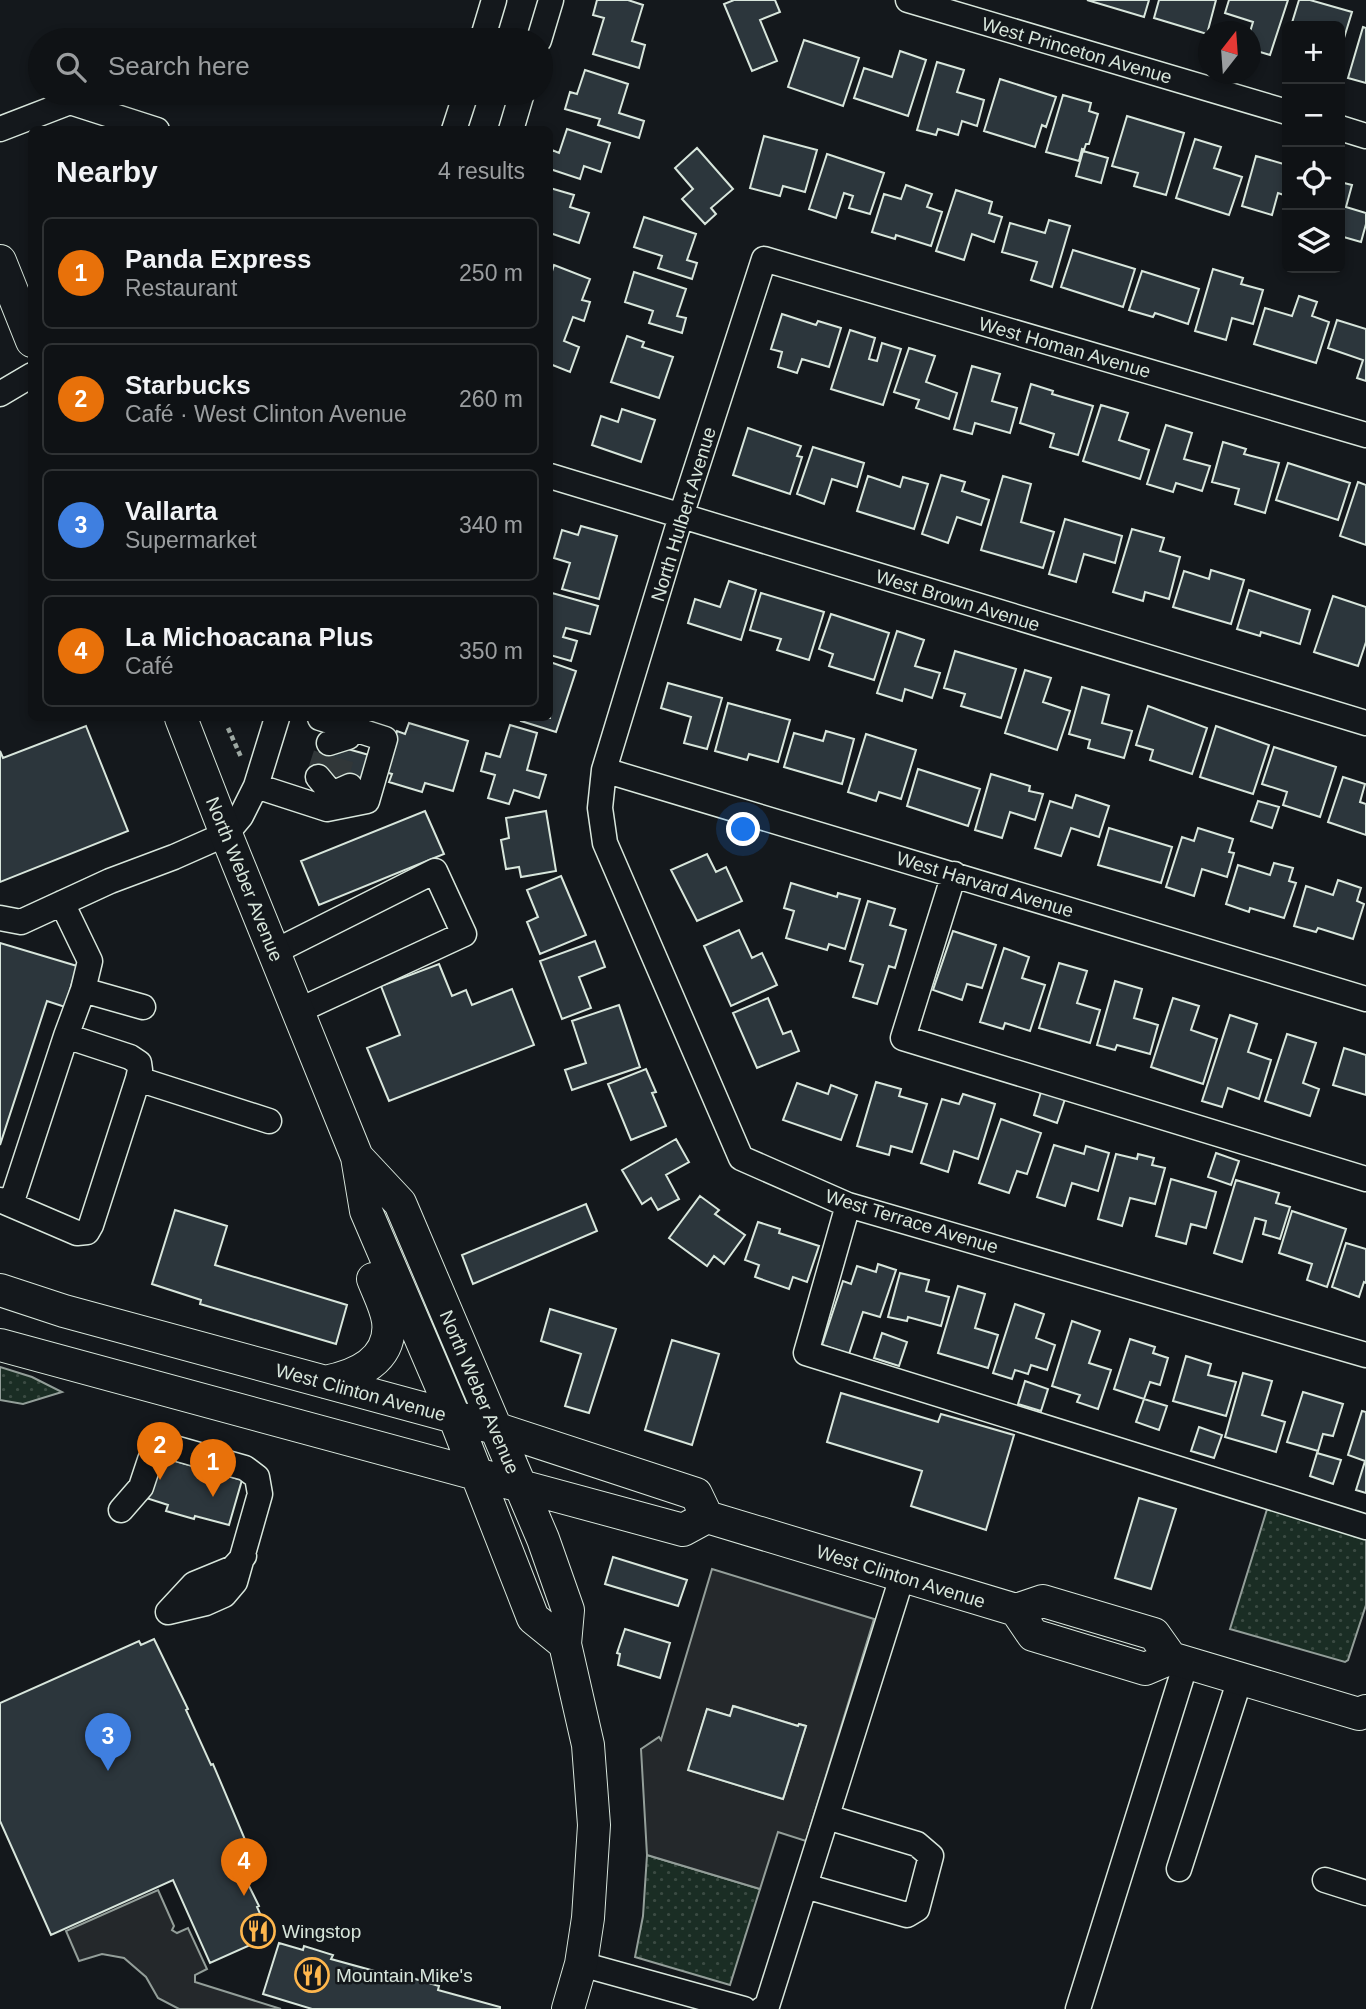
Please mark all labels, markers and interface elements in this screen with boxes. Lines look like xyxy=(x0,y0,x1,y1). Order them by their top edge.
street label: West Princeton Avenue xyxy=(979,13,1174,88)
north arrow xyxy=(1198,21,1261,84)
map controls xyxy=(1282,21,1345,273)
button: + xyxy=(1282,21,1345,84)
search box xyxy=(28,28,553,105)
icon: search xyxy=(52,48,90,86)
text: Search here xyxy=(108,51,250,81)
button: − xyxy=(1282,84,1345,147)
button: locate xyxy=(1282,147,1345,210)
text: Nearby xyxy=(56,155,158,188)
text: 4 results xyxy=(438,158,525,184)
button: layers xyxy=(1282,210,1345,273)
text: Panda Express xyxy=(125,244,311,274)
text: 1 xyxy=(75,260,87,286)
text: 250 m xyxy=(459,260,523,286)
text: Restaurant xyxy=(125,275,238,301)
street label: West Homan Avenue xyxy=(977,313,1153,382)
text: Starbucks xyxy=(125,370,251,400)
text: 2 xyxy=(75,386,87,412)
text: 260 m xyxy=(459,386,523,412)
text: Café · West Clinton Avenue xyxy=(125,401,407,427)
street label: North Hulbert Avenue xyxy=(647,424,720,604)
text: Vallarta xyxy=(125,496,218,526)
text: 3 xyxy=(75,512,87,538)
text: 340 m xyxy=(459,512,523,538)
text: Supermarket xyxy=(125,527,257,553)
street label: West Brown Avenue xyxy=(873,566,1042,635)
text: La Michoacana Plus xyxy=(125,622,374,652)
text: 4 xyxy=(75,638,87,664)
text: 350 m xyxy=(459,638,523,664)
text: Café xyxy=(125,653,174,679)
street label: North Weber Avenue xyxy=(202,794,287,965)
your location xyxy=(726,812,760,846)
street label: West Harvard Avenue xyxy=(894,848,1076,921)
street label: West Terrace Avenue xyxy=(823,1185,1001,1258)
street label: North Weber Avenue xyxy=(436,1307,524,1477)
street label: West Clinton Avenue xyxy=(273,1360,448,1425)
pin: 2 xyxy=(137,1422,183,1480)
pin: 1 xyxy=(190,1439,236,1497)
street label: West Clinton Avenue xyxy=(814,1541,988,1612)
pin: 3 xyxy=(85,1713,131,1771)
pin: 4 xyxy=(221,1838,267,1896)
restaurant icon: Wingstop xyxy=(239,1912,277,1950)
place label: Wingstop xyxy=(282,1921,361,1942)
restaurant icon: Mountain Mike's xyxy=(293,1956,331,1994)
place label: Mountain Mike's xyxy=(336,1965,473,1986)

